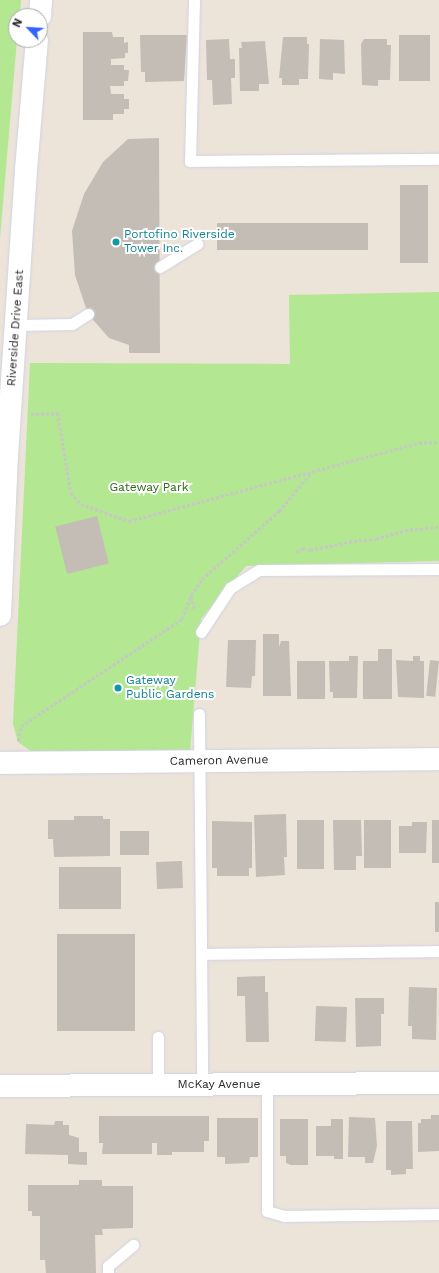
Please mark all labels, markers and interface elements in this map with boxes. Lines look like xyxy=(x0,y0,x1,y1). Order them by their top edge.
north arrow xyxy=(8,8,48,48)
text: N xyxy=(10,17,25,30)
place label: Portofino Riverside Tower Inc. xyxy=(124,228,235,256)
marker: Portofino Riverside Tower Inc. xyxy=(111,237,121,247)
street label: Riverside Drive East xyxy=(5,269,27,387)
park label: Gateway Park xyxy=(109,481,189,495)
place label: Gateway Public Gardens xyxy=(126,674,214,702)
marker: Gateway Public Gardens xyxy=(113,683,123,693)
street label: Cameron Avenue xyxy=(169,753,269,769)
street label: McKay Avenue xyxy=(177,1078,261,1092)

